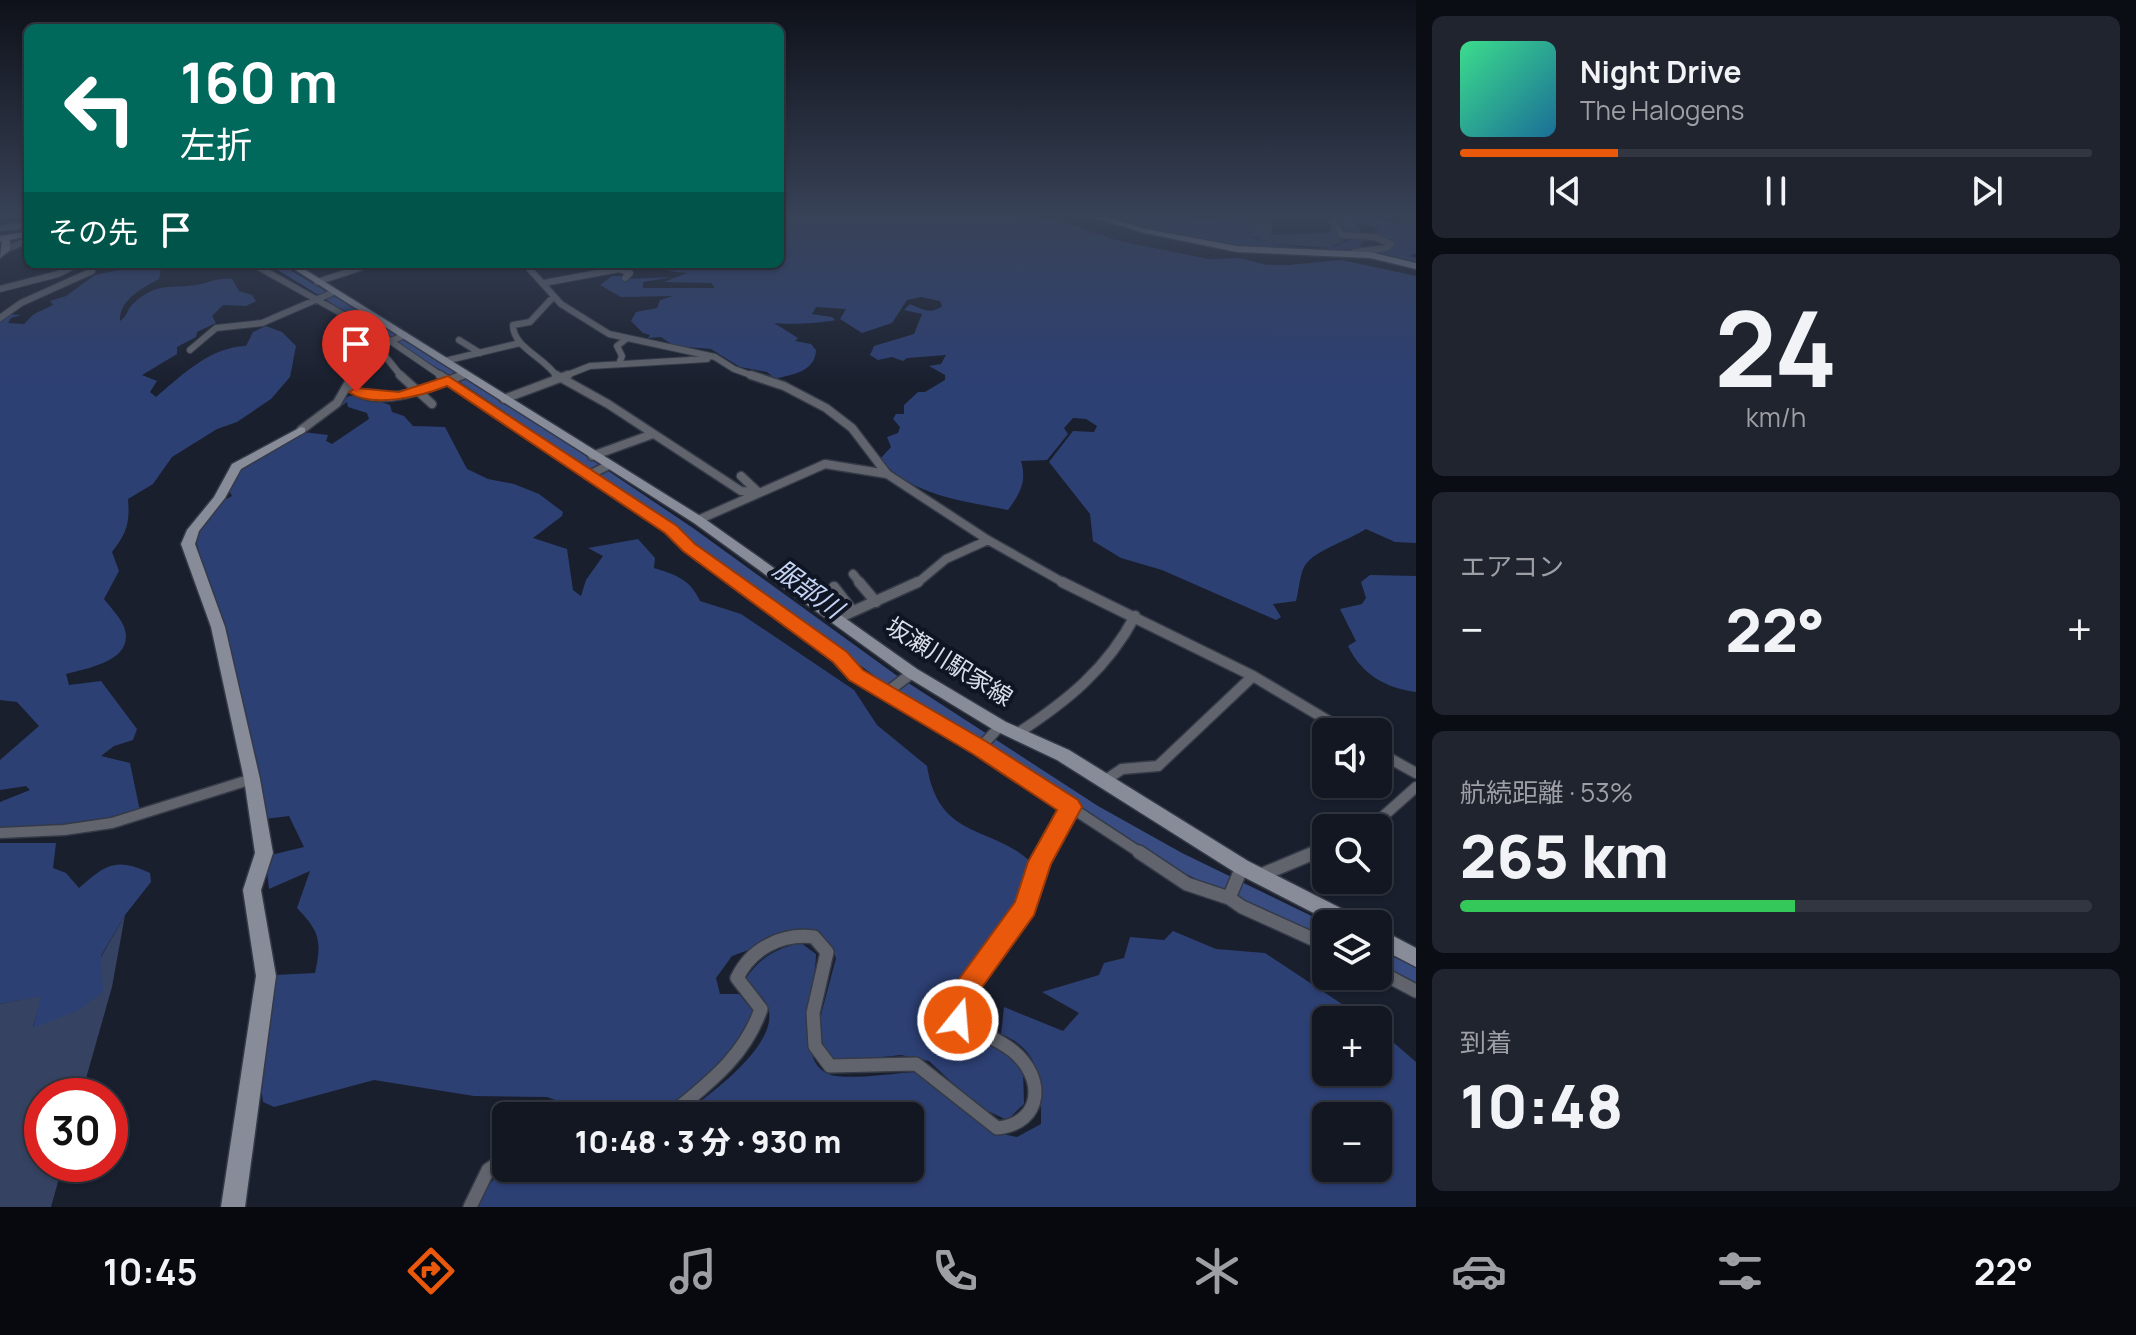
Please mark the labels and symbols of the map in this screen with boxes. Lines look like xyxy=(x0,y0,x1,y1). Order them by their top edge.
pin xyxy=(322,310,390,392)
water label: 服部川 xyxy=(766,551,853,627)
street label: 坂瀬川駅家線 xyxy=(880,609,1020,713)
position arrow xyxy=(916,978,1000,1062)
speed limit sign: 30 xyxy=(24,1078,128,1182)

